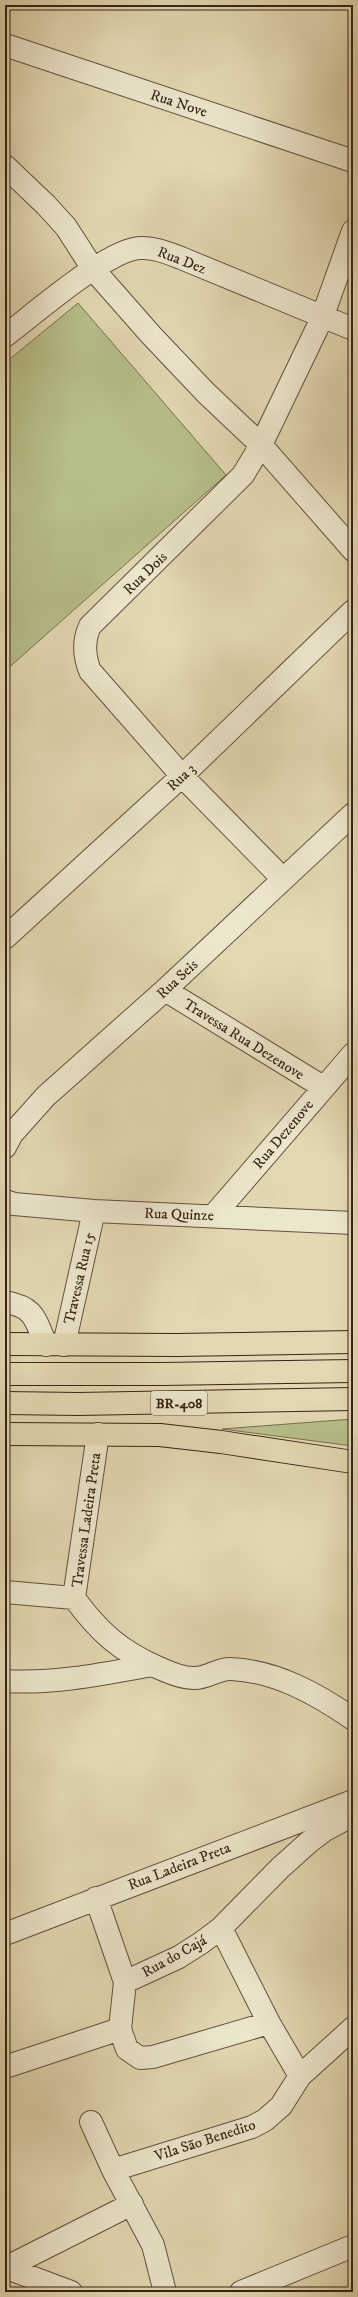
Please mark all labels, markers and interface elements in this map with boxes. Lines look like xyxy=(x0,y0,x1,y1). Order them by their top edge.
street label: Rua Nove xyxy=(148,85,210,122)
street label: Rua Dez xyxy=(155,243,209,279)
street label: Rua Dois xyxy=(119,548,171,599)
street label: Rua 3 xyxy=(163,759,200,795)
street label: Rua Seis xyxy=(153,955,202,1003)
street label: Travessa Rua Dezenove xyxy=(180,995,308,1084)
street label: Rua Dezenove xyxy=(249,1096,318,1173)
street label: Rua Quinze xyxy=(144,1204,214,1225)
street label: Travessa Rua 15 xyxy=(60,1230,99,1326)
road number: BR-408 xyxy=(151,1391,207,1415)
street label: Travessa Ladeira Preta xyxy=(68,1451,105,1589)
street label: Rua Ladeira Preta xyxy=(125,1838,234,1895)
street label: Rua do Cajá xyxy=(139,1931,211,1982)
street label: Vila São Benedito xyxy=(151,2115,258,2166)

